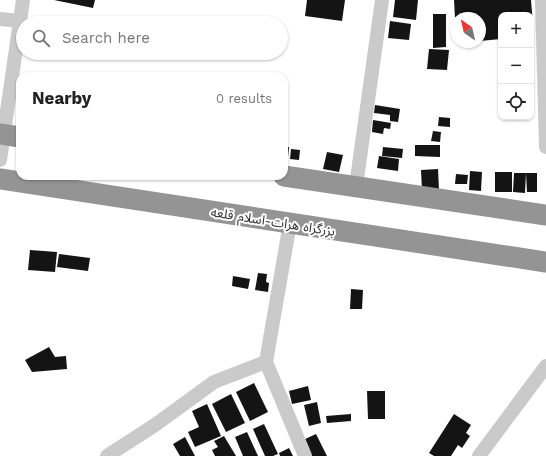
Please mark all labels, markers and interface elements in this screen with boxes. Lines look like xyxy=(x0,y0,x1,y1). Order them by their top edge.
north arrow xyxy=(450,12,486,48)
map controls xyxy=(498,12,534,120)
button: + xyxy=(498,12,534,48)
search box xyxy=(16,16,288,60)
icon: search xyxy=(30,27,52,49)
text: Search here xyxy=(62,29,150,47)
button: − xyxy=(498,48,534,84)
button: locate xyxy=(498,84,534,120)
text: Nearby xyxy=(32,88,91,108)
text: 0 results xyxy=(216,91,272,106)
street label: بزرگراه هرات-اسلام قلعه xyxy=(210,204,336,241)

